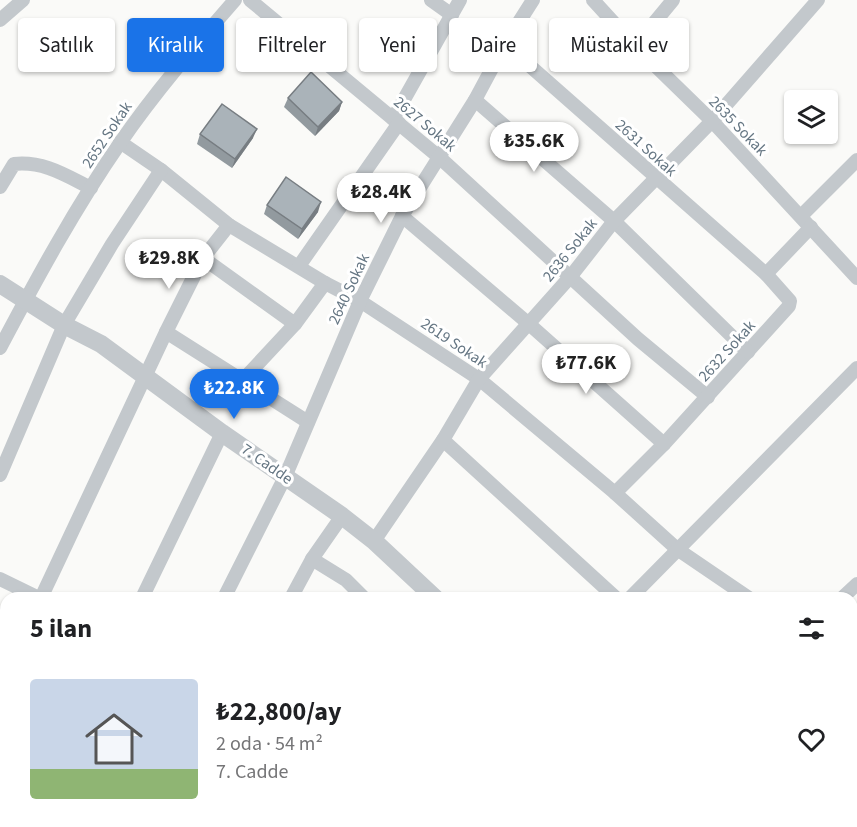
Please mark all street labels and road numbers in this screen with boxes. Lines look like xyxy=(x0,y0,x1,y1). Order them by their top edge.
street label: 2627 Sokak xyxy=(389,91,461,157)
street label: 2635 Sokak xyxy=(704,91,772,161)
street label: 2652 Sokak xyxy=(77,97,137,173)
street label: 2631 Sokak xyxy=(610,114,682,182)
street label: 2636 Sokak xyxy=(538,213,603,286)
street label: 2640 Sokak xyxy=(323,250,375,328)
street label: 2619 Sokak xyxy=(416,313,492,373)
street label: 2632 Sokak xyxy=(693,315,761,387)
street label: 7. Cadde xyxy=(237,438,297,490)

